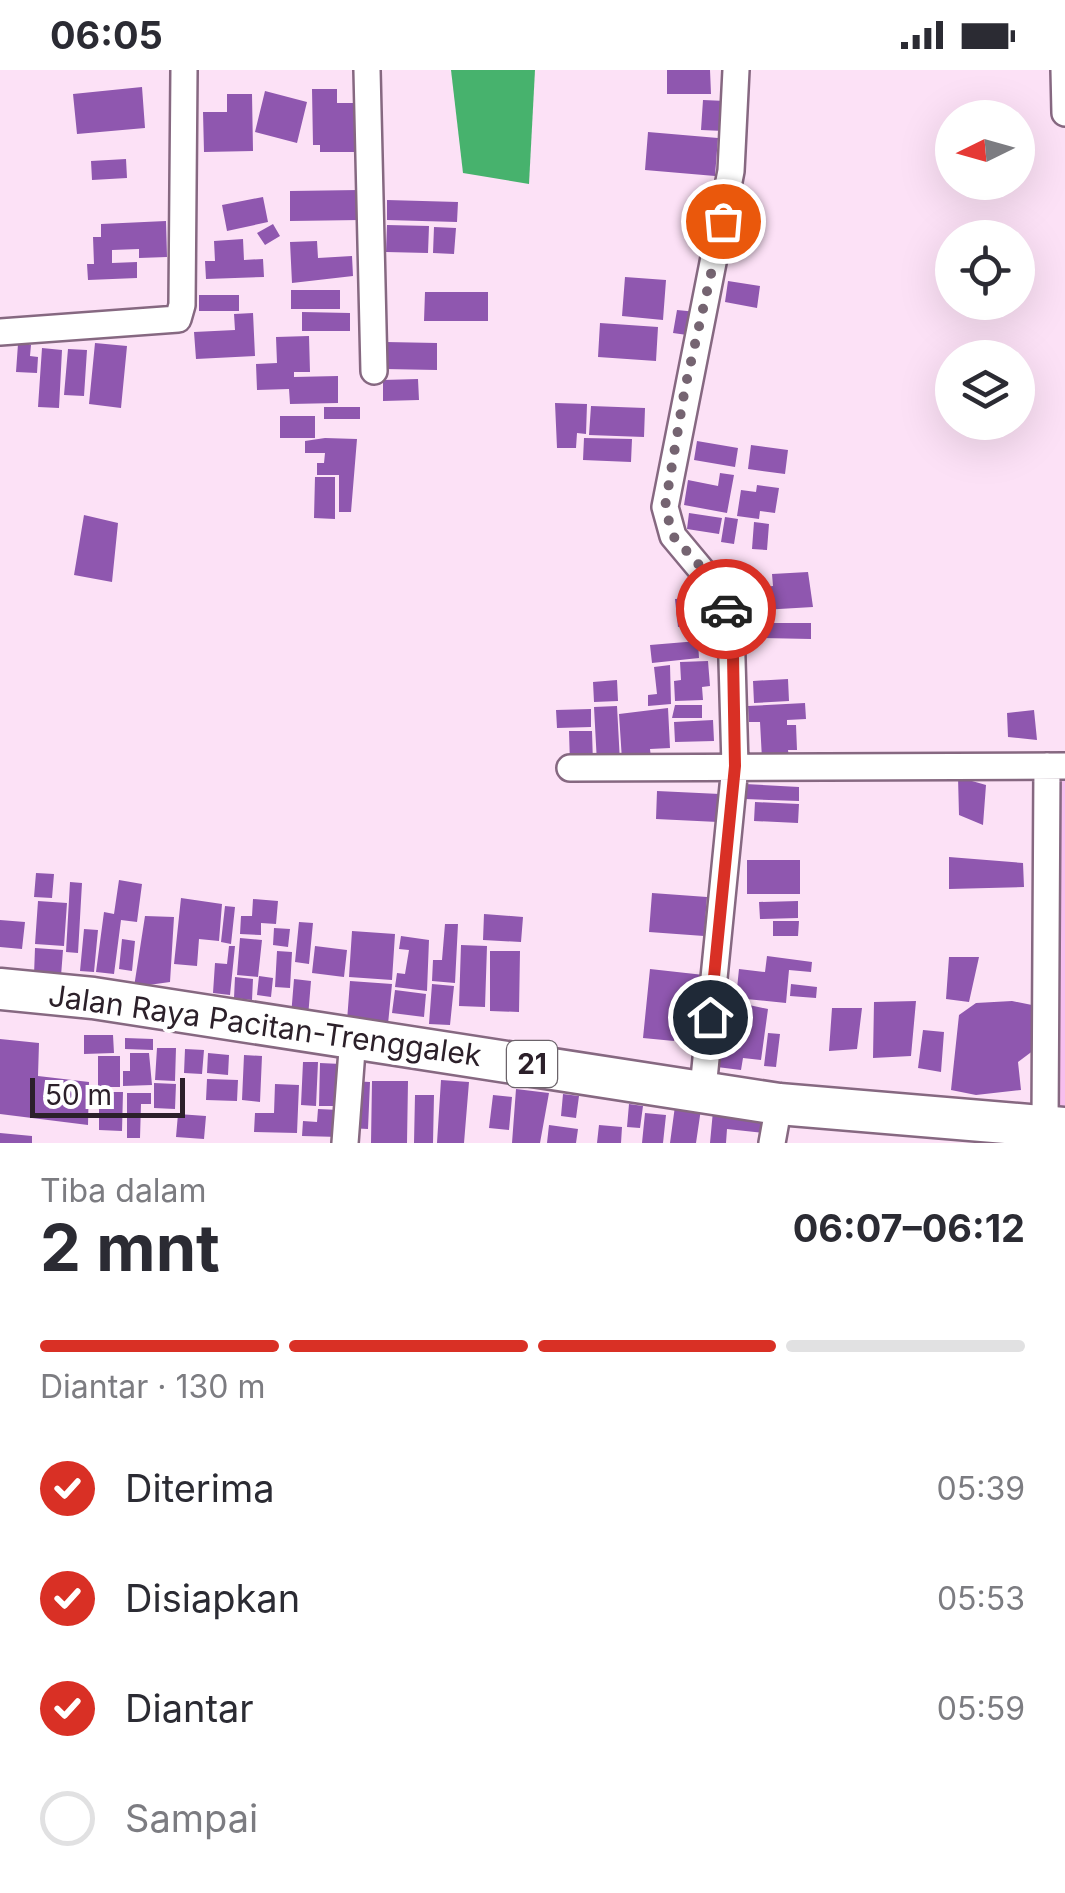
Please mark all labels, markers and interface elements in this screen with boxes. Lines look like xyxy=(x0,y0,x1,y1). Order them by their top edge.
text: 06:05 xyxy=(50,12,163,58)
north arrow xyxy=(935,100,1035,200)
map controls xyxy=(935,100,1035,440)
pin xyxy=(681,179,766,264)
icon: bag xyxy=(696,194,751,249)
button: locate xyxy=(935,220,1035,320)
button: layers xyxy=(935,340,1035,440)
courier xyxy=(676,559,776,659)
icon: car xyxy=(699,582,754,637)
pin xyxy=(668,975,753,1060)
street label: Jalan Raya Pacitan-Trenggalek xyxy=(46,977,484,1073)
icon: home xyxy=(683,990,738,1045)
road number: 21 xyxy=(507,1041,557,1087)
scale bar xyxy=(30,1073,185,1118)
text: 50 m xyxy=(45,1078,112,1112)
text: Tiba dalam xyxy=(40,1171,207,1210)
text: 06:07–06:12 xyxy=(793,1205,1025,1251)
text: 2 mnt xyxy=(40,1208,220,1287)
text: Diantar · 130 m xyxy=(40,1367,266,1406)
icon: check xyxy=(40,1461,95,1516)
text: Diterima xyxy=(125,1465,275,1511)
text: 05:39 xyxy=(937,1469,1025,1508)
icon: check xyxy=(40,1571,95,1626)
text: Disiapkan xyxy=(125,1575,300,1621)
text: 05:53 xyxy=(937,1579,1025,1618)
icon: check xyxy=(40,1681,95,1736)
text: Diantar xyxy=(125,1685,254,1731)
text: 05:59 xyxy=(937,1689,1025,1728)
text: Sampai xyxy=(125,1795,258,1841)

